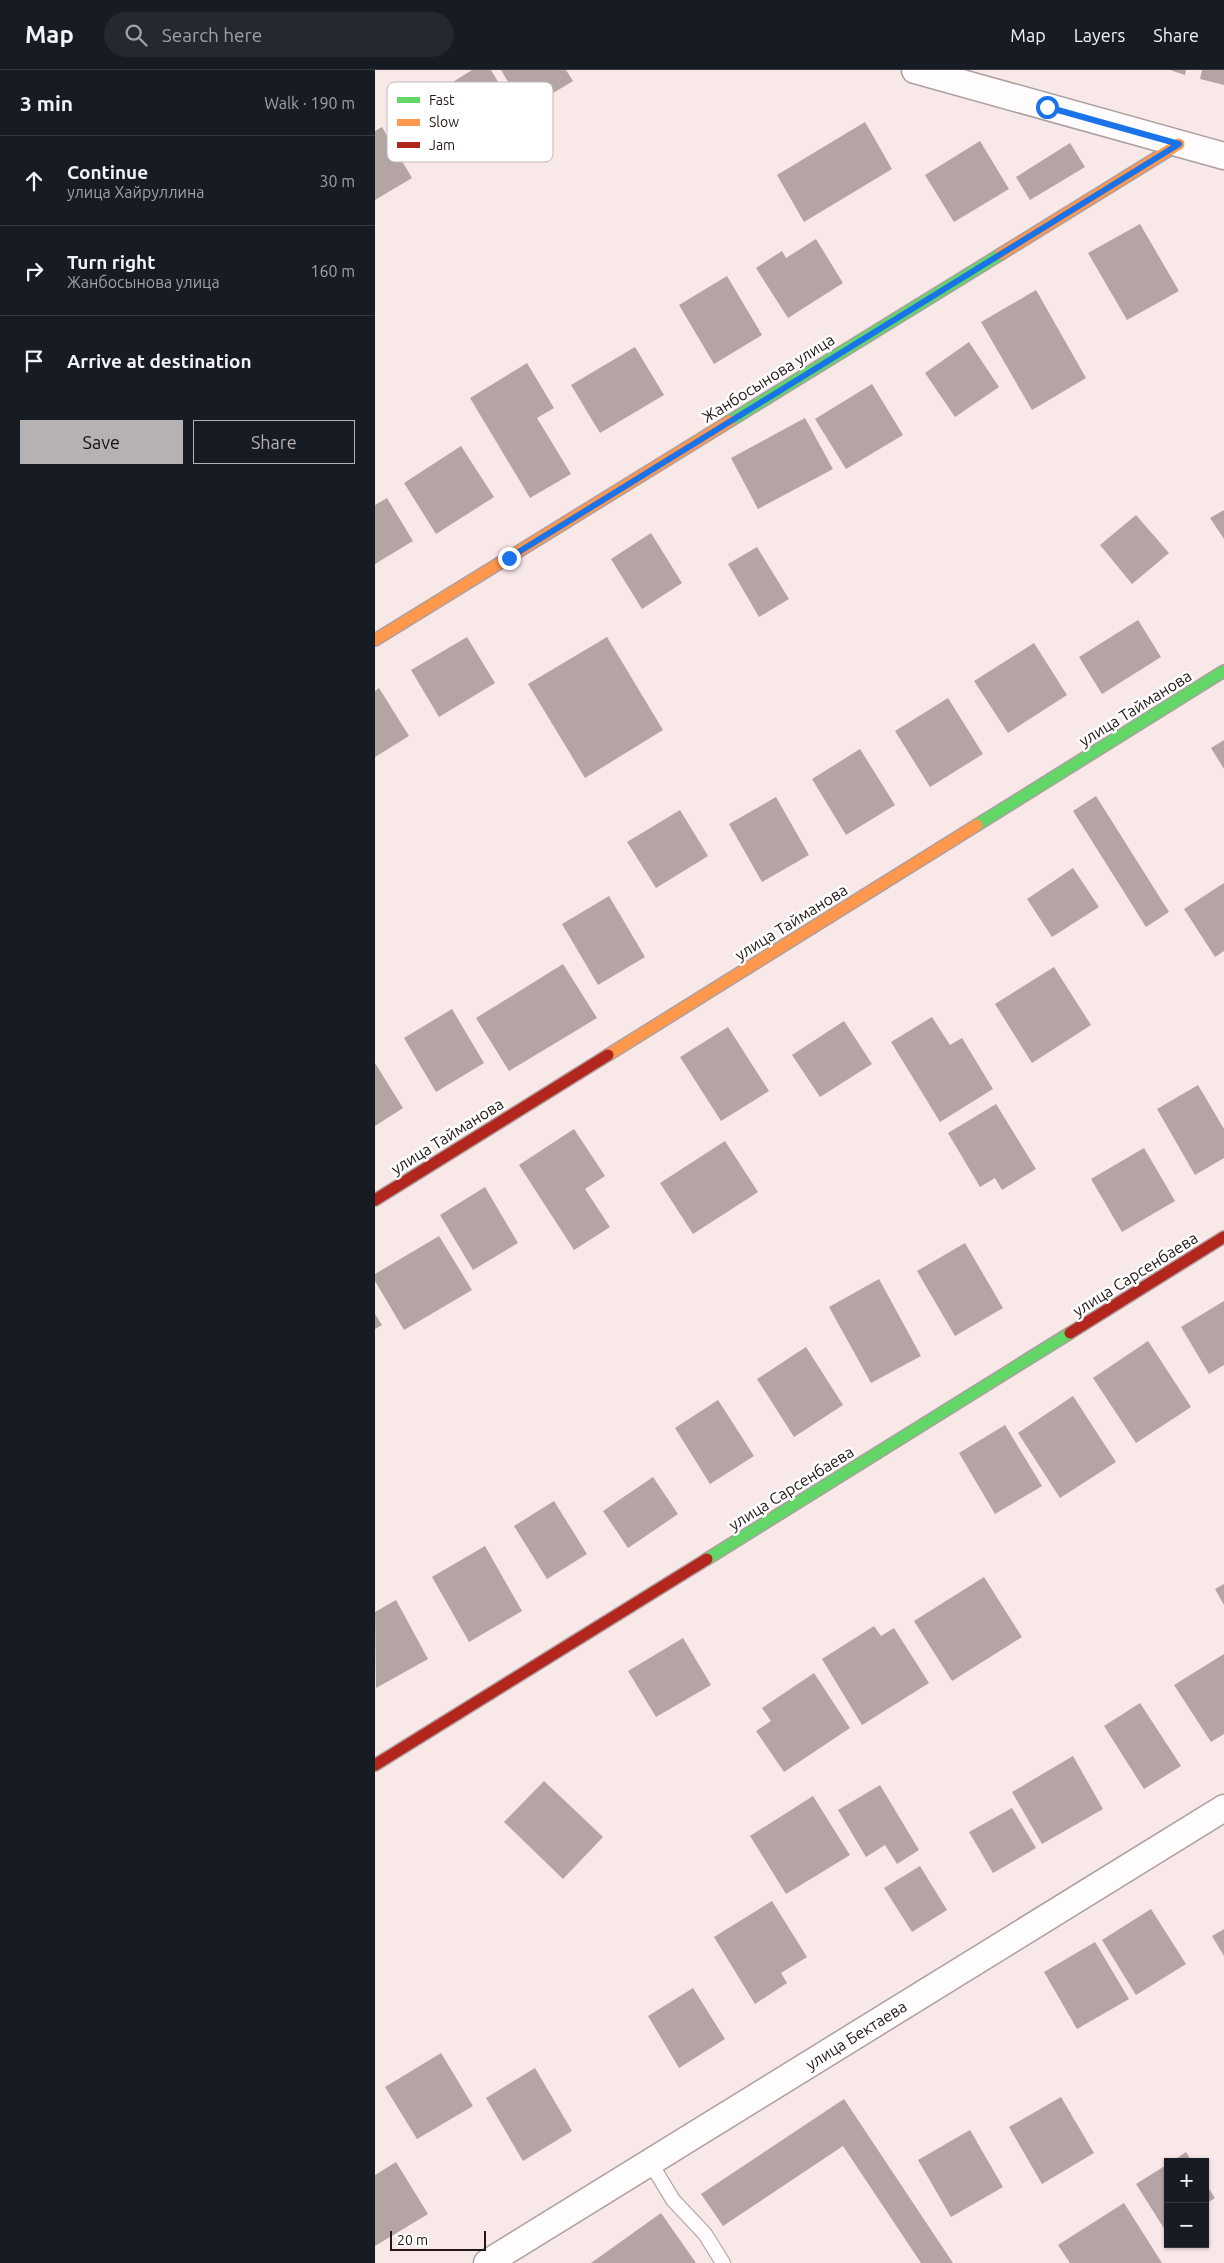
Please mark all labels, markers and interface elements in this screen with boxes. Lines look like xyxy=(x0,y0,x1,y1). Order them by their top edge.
search box xyxy=(104,12,454,57)
text: Map xyxy=(25,21,74,48)
icon: search xyxy=(122,21,150,49)
text: Search here xyxy=(162,24,262,46)
text: Map xyxy=(1010,25,1046,45)
text: Layers xyxy=(1074,25,1125,45)
text: Share xyxy=(1153,25,1199,45)
legend xyxy=(387,82,553,162)
text: 3 min xyxy=(20,91,73,115)
text: Fast xyxy=(429,92,455,108)
text: Walk · 190 m xyxy=(264,94,355,112)
route start xyxy=(1036,96,1059,119)
text: Slow xyxy=(429,114,459,130)
text: Jam xyxy=(429,137,455,153)
text: Continue xyxy=(67,161,148,183)
icon: ahead xyxy=(20,167,48,195)
text: 30 m xyxy=(319,172,355,190)
text: улица Хайруллина xyxy=(67,183,205,201)
text: Turn right xyxy=(67,251,155,273)
icon: right xyxy=(20,257,48,285)
text: 160 m xyxy=(310,262,355,280)
text: Жанбосынова улица xyxy=(67,273,220,291)
street label: Жанбосынова улица xyxy=(699,330,837,426)
icon: arrive xyxy=(20,347,48,375)
text: Arrive at destination xyxy=(67,350,252,372)
button: Save xyxy=(20,420,183,464)
button: Share xyxy=(193,420,355,464)
route end xyxy=(498,547,521,570)
street label: улица Тайманова xyxy=(1076,666,1194,750)
street label: улица Тайманова xyxy=(732,880,850,964)
street label: улица Тайманова xyxy=(388,1094,506,1178)
street label: улица Сарсенбаева xyxy=(1069,1228,1201,1320)
street label: улица Сарсенбаева xyxy=(725,1442,857,1534)
street label: улица Бектаева xyxy=(802,1997,910,2073)
map controls xyxy=(1164,2158,1209,2248)
button: + xyxy=(1164,2158,1209,2203)
button: − xyxy=(1164,2203,1209,2248)
scale bar xyxy=(390,2228,486,2251)
text: 20 m xyxy=(397,2232,428,2248)

